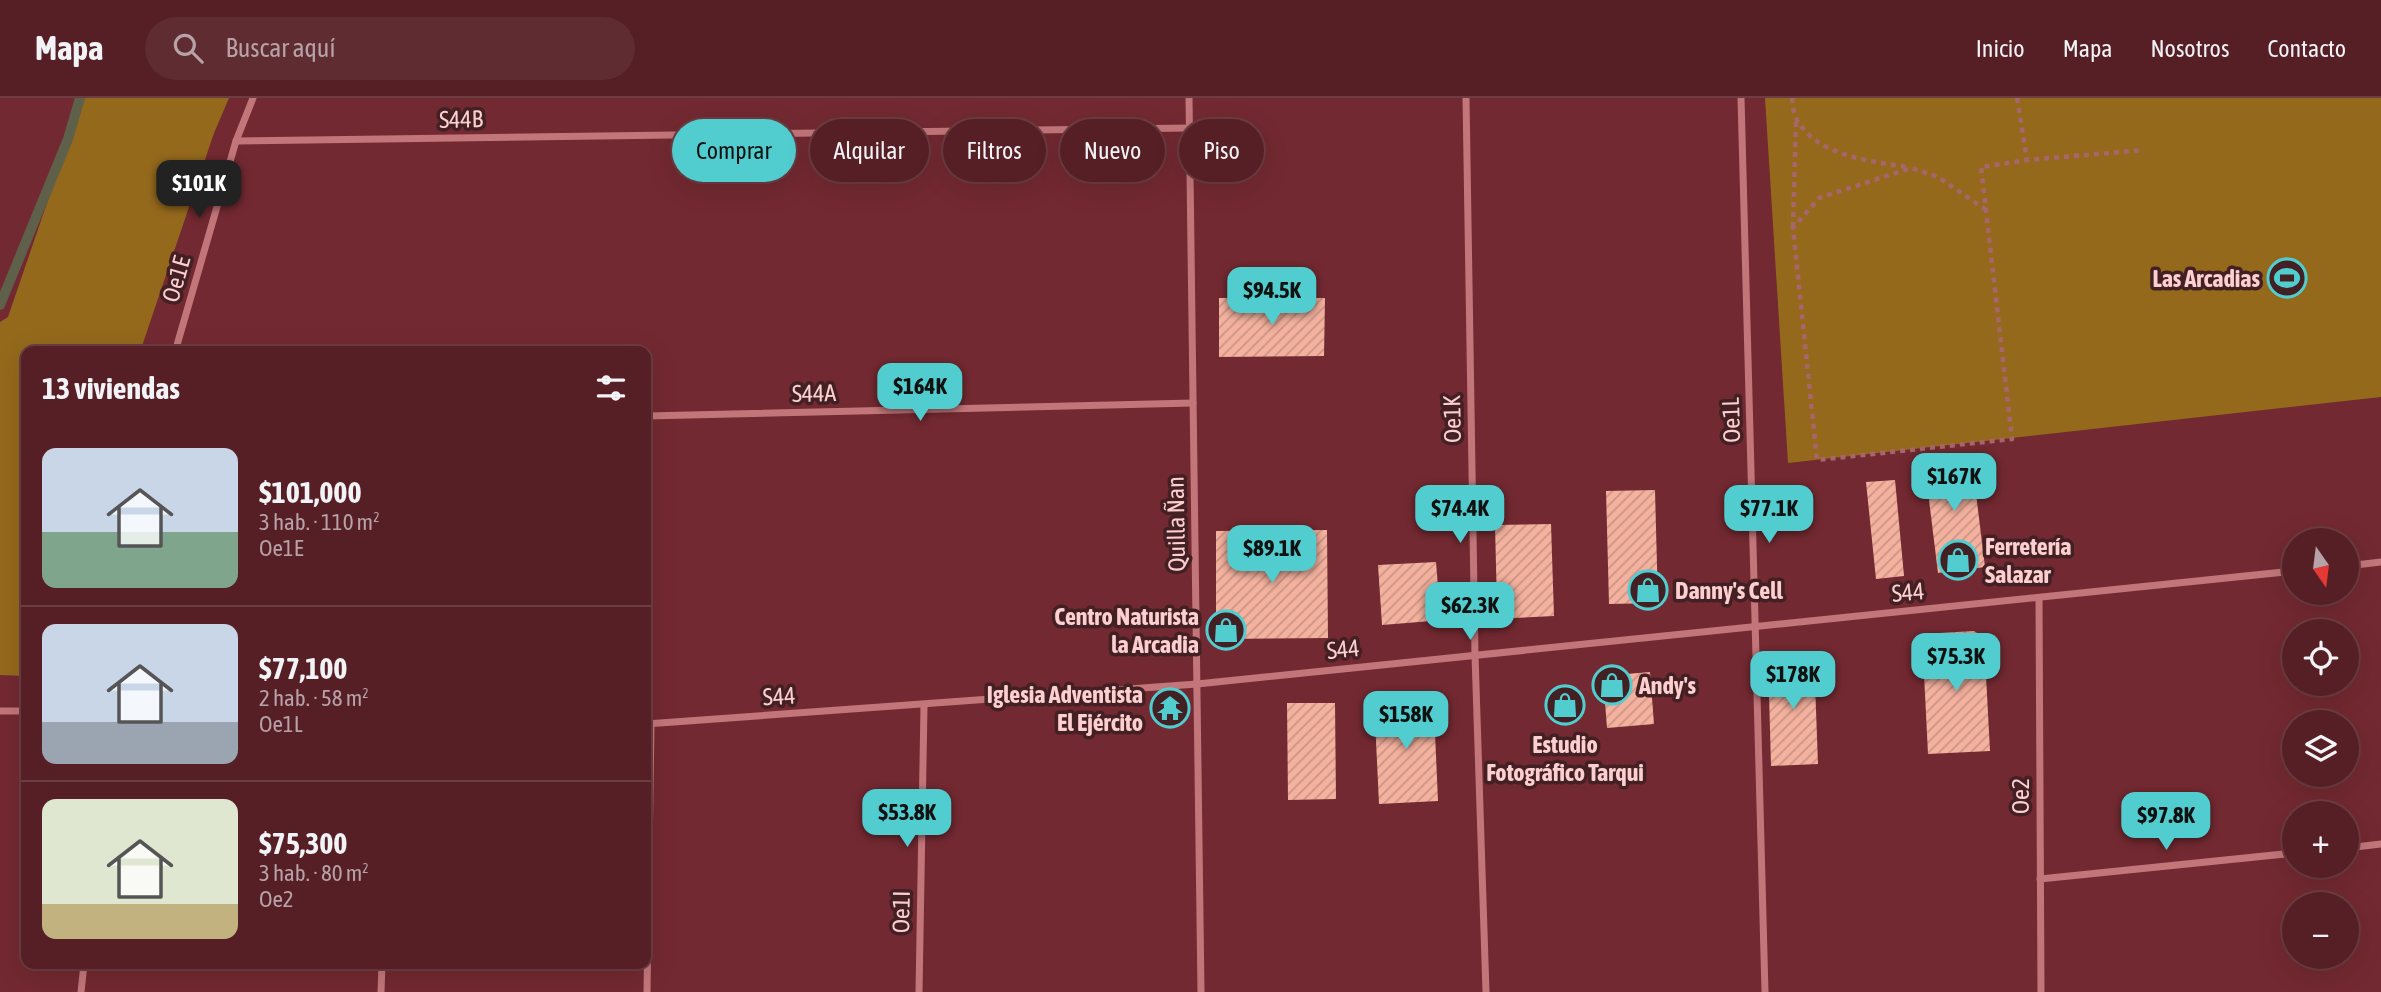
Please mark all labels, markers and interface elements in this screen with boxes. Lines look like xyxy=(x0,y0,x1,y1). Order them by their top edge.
search box xyxy=(145,17,635,80)
text: Mapa xyxy=(35,29,103,67)
icon: search xyxy=(169,29,207,67)
text: Buscar aquí xyxy=(225,33,335,63)
text: Inicio xyxy=(1976,35,2025,62)
text: Mapa xyxy=(2063,35,2112,62)
text: Nosotros xyxy=(2150,35,2229,62)
text: Contacto xyxy=(2267,35,2346,62)
street label: S44B xyxy=(439,105,484,133)
chip: Comprar xyxy=(672,119,796,182)
chip: Alquilar xyxy=(810,119,929,182)
chip: Filtros xyxy=(943,119,1046,182)
chip: Nuevo xyxy=(1060,119,1165,182)
chip: Piso xyxy=(1179,119,1264,182)
pin: $101K xyxy=(150,160,248,220)
text: $101K xyxy=(172,170,226,196)
street label: Oe1E xyxy=(157,253,195,305)
sports icon: Las Arcadias xyxy=(2266,257,2308,299)
place label: Las Arcadias xyxy=(2152,265,2261,292)
pin: $94.5K xyxy=(1215,268,1329,327)
text: $94.5K xyxy=(1243,277,1301,303)
pin: $164K xyxy=(871,364,969,423)
icon: filters xyxy=(592,369,630,407)
text: 13 viviendas xyxy=(42,371,180,405)
text: $164K xyxy=(893,373,947,399)
street label: S44A xyxy=(792,379,837,407)
street label: Oe1K xyxy=(1438,395,1466,443)
street label: Oe1L xyxy=(1717,396,1745,443)
pin: $167K xyxy=(1905,454,2003,513)
text: $167K xyxy=(1927,463,1981,489)
text: $101,000 xyxy=(259,475,362,509)
icon: home xyxy=(98,476,182,560)
street label: Quilla Ñan xyxy=(1162,476,1190,572)
pin: $74.4K xyxy=(1403,486,1517,545)
pin: $77.1K xyxy=(1712,486,1826,545)
text: $74.4K xyxy=(1431,495,1489,521)
text: $77.1K xyxy=(1740,495,1798,521)
text: 3 hab. · 110 m² xyxy=(259,509,380,535)
pin: $89.1K xyxy=(1215,526,1329,585)
north arrow xyxy=(2282,528,2359,606)
map controls xyxy=(2282,528,2359,969)
place label: Ferretería Salazar xyxy=(1985,533,2071,588)
text: Oe1E xyxy=(259,535,303,561)
text: $89.1K xyxy=(1243,535,1301,561)
shop icon: Ferretería Salazar xyxy=(1937,539,1979,581)
shop icon: Danny's Cell xyxy=(1627,569,1669,611)
place label: Danny's Cell xyxy=(1675,577,1784,604)
street label: S44 xyxy=(1891,577,1925,607)
pin: $62.3K xyxy=(1413,582,1527,642)
text: $62.3K xyxy=(1441,592,1499,618)
place label: Centro Naturista la Arcadia xyxy=(1054,603,1199,658)
shop icon: Centro Naturista la Arcadia xyxy=(1205,609,1247,651)
button: locate xyxy=(2282,619,2359,696)
street label: S44 xyxy=(1325,634,1361,664)
pin: $75.3K xyxy=(1899,634,2013,693)
text: $75.3K xyxy=(1927,643,1985,669)
text: $77,100 xyxy=(259,651,347,685)
icon: home xyxy=(98,652,182,736)
pin: $178K xyxy=(1744,652,1842,711)
text: $178K xyxy=(1766,661,1820,687)
shop icon: Andy's xyxy=(1591,664,1633,706)
place label: Andy's xyxy=(1638,672,1697,699)
street label: S44 xyxy=(762,681,796,711)
place label: Iglesia Adventista El Ejército xyxy=(987,681,1143,736)
shop icon: Estudio Fotográfico Tarqui xyxy=(1544,684,1586,726)
text: 2 hab. · 58 m² xyxy=(259,685,369,711)
temple icon: Iglesia Adventista El Ejército xyxy=(1149,687,1191,729)
pin: $158K xyxy=(1357,692,1455,751)
text: $158K xyxy=(1379,701,1433,727)
button: layers xyxy=(2282,710,2359,787)
text: Oe1L xyxy=(259,711,303,737)
place label: Estudio Fotográfico Tarqui xyxy=(1486,731,1644,786)
street label: Oe2 xyxy=(2007,778,2034,814)
pin: $53.8K xyxy=(850,790,964,849)
pin: $97.8K xyxy=(2109,792,2223,852)
text: $53.8K xyxy=(878,799,936,825)
button: + xyxy=(2282,801,2359,878)
text: $97.8K xyxy=(2137,802,2195,828)
text: $75,300 xyxy=(259,826,347,860)
icon: home xyxy=(98,827,182,911)
text: 3 hab. · 80 m² xyxy=(259,860,369,886)
text: Oe2 xyxy=(259,886,294,912)
street label: Oe1I xyxy=(887,891,915,933)
button: − xyxy=(2282,892,2359,969)

